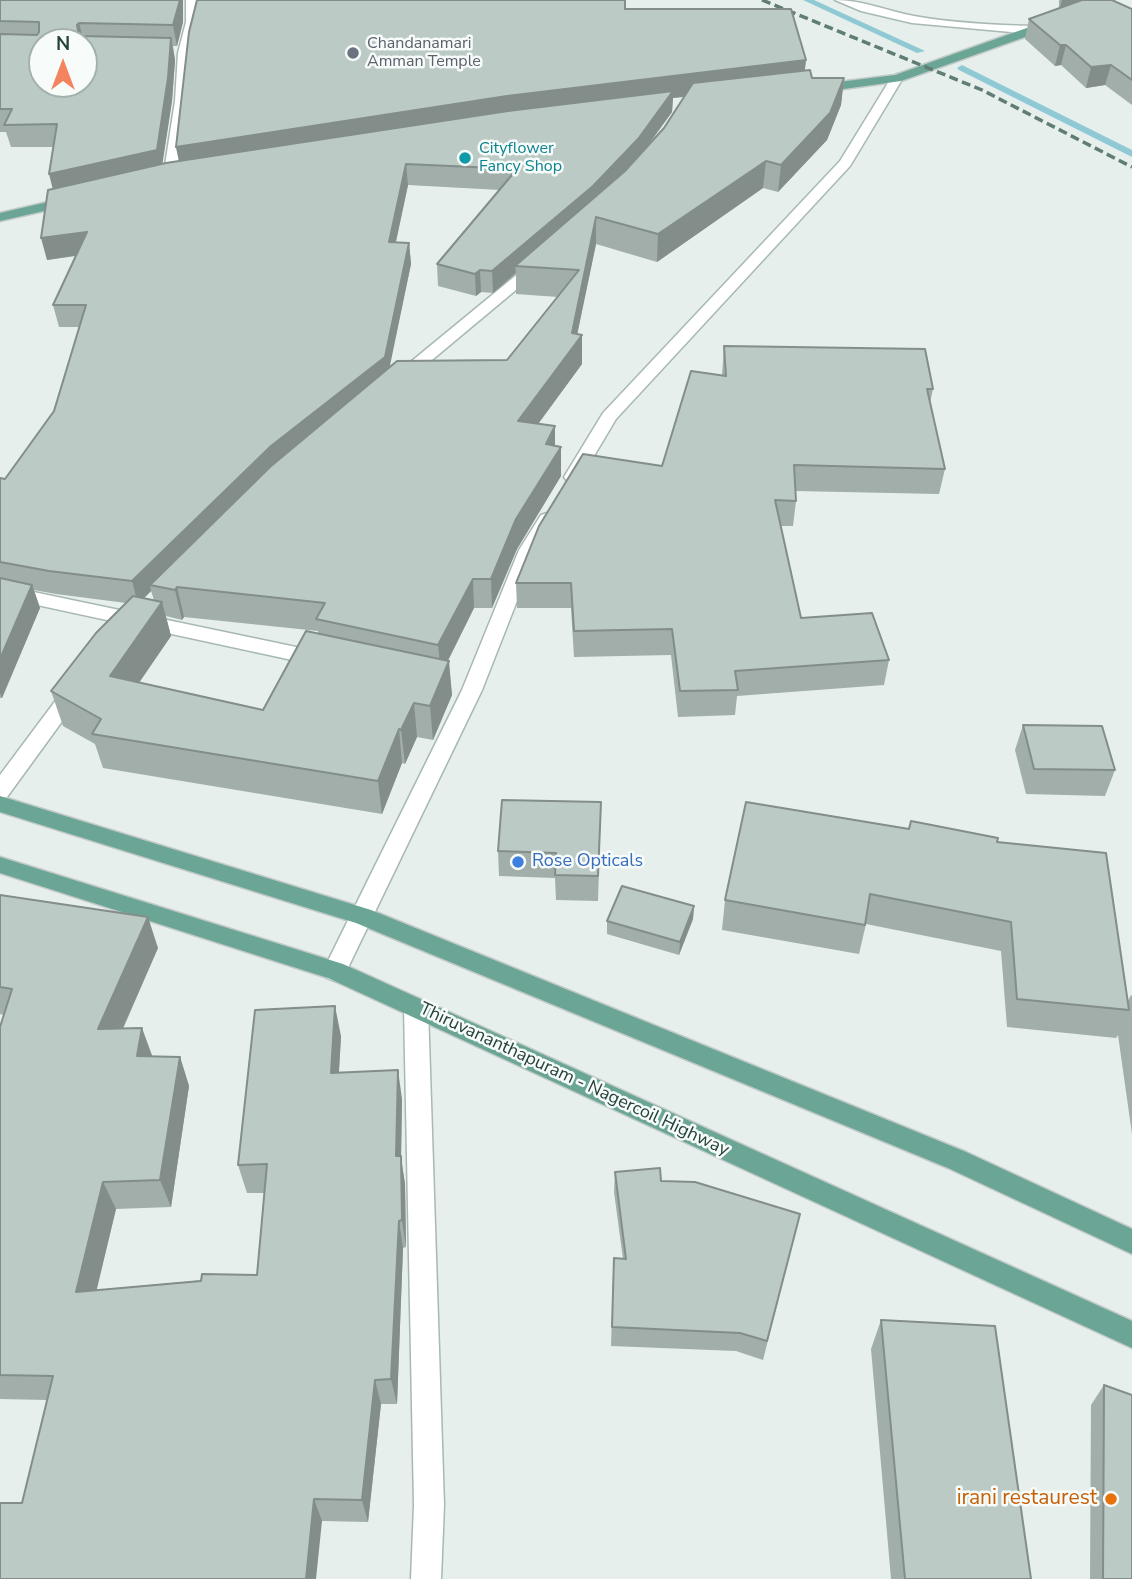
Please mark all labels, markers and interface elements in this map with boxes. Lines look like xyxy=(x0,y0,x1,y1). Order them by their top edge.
north arrow xyxy=(28,28,98,98)
text: N xyxy=(56,31,70,57)
place label: Chandanamari Amman Temple xyxy=(367,34,481,72)
marker: Chandanamari Amman Temple xyxy=(345,45,361,61)
place label: Cityflower Fancy Shop xyxy=(479,139,562,177)
marker: Cityflower Fancy Shop xyxy=(457,150,473,166)
place label: Rose Opticals xyxy=(532,851,643,873)
marker: Rose Opticals xyxy=(510,854,526,870)
street label: Thiruvananthapuram - Nagercoil Highway xyxy=(416,999,732,1161)
place label: irani restaurest xyxy=(957,1486,1097,1512)
marker: irani restaurest xyxy=(1103,1491,1119,1507)

